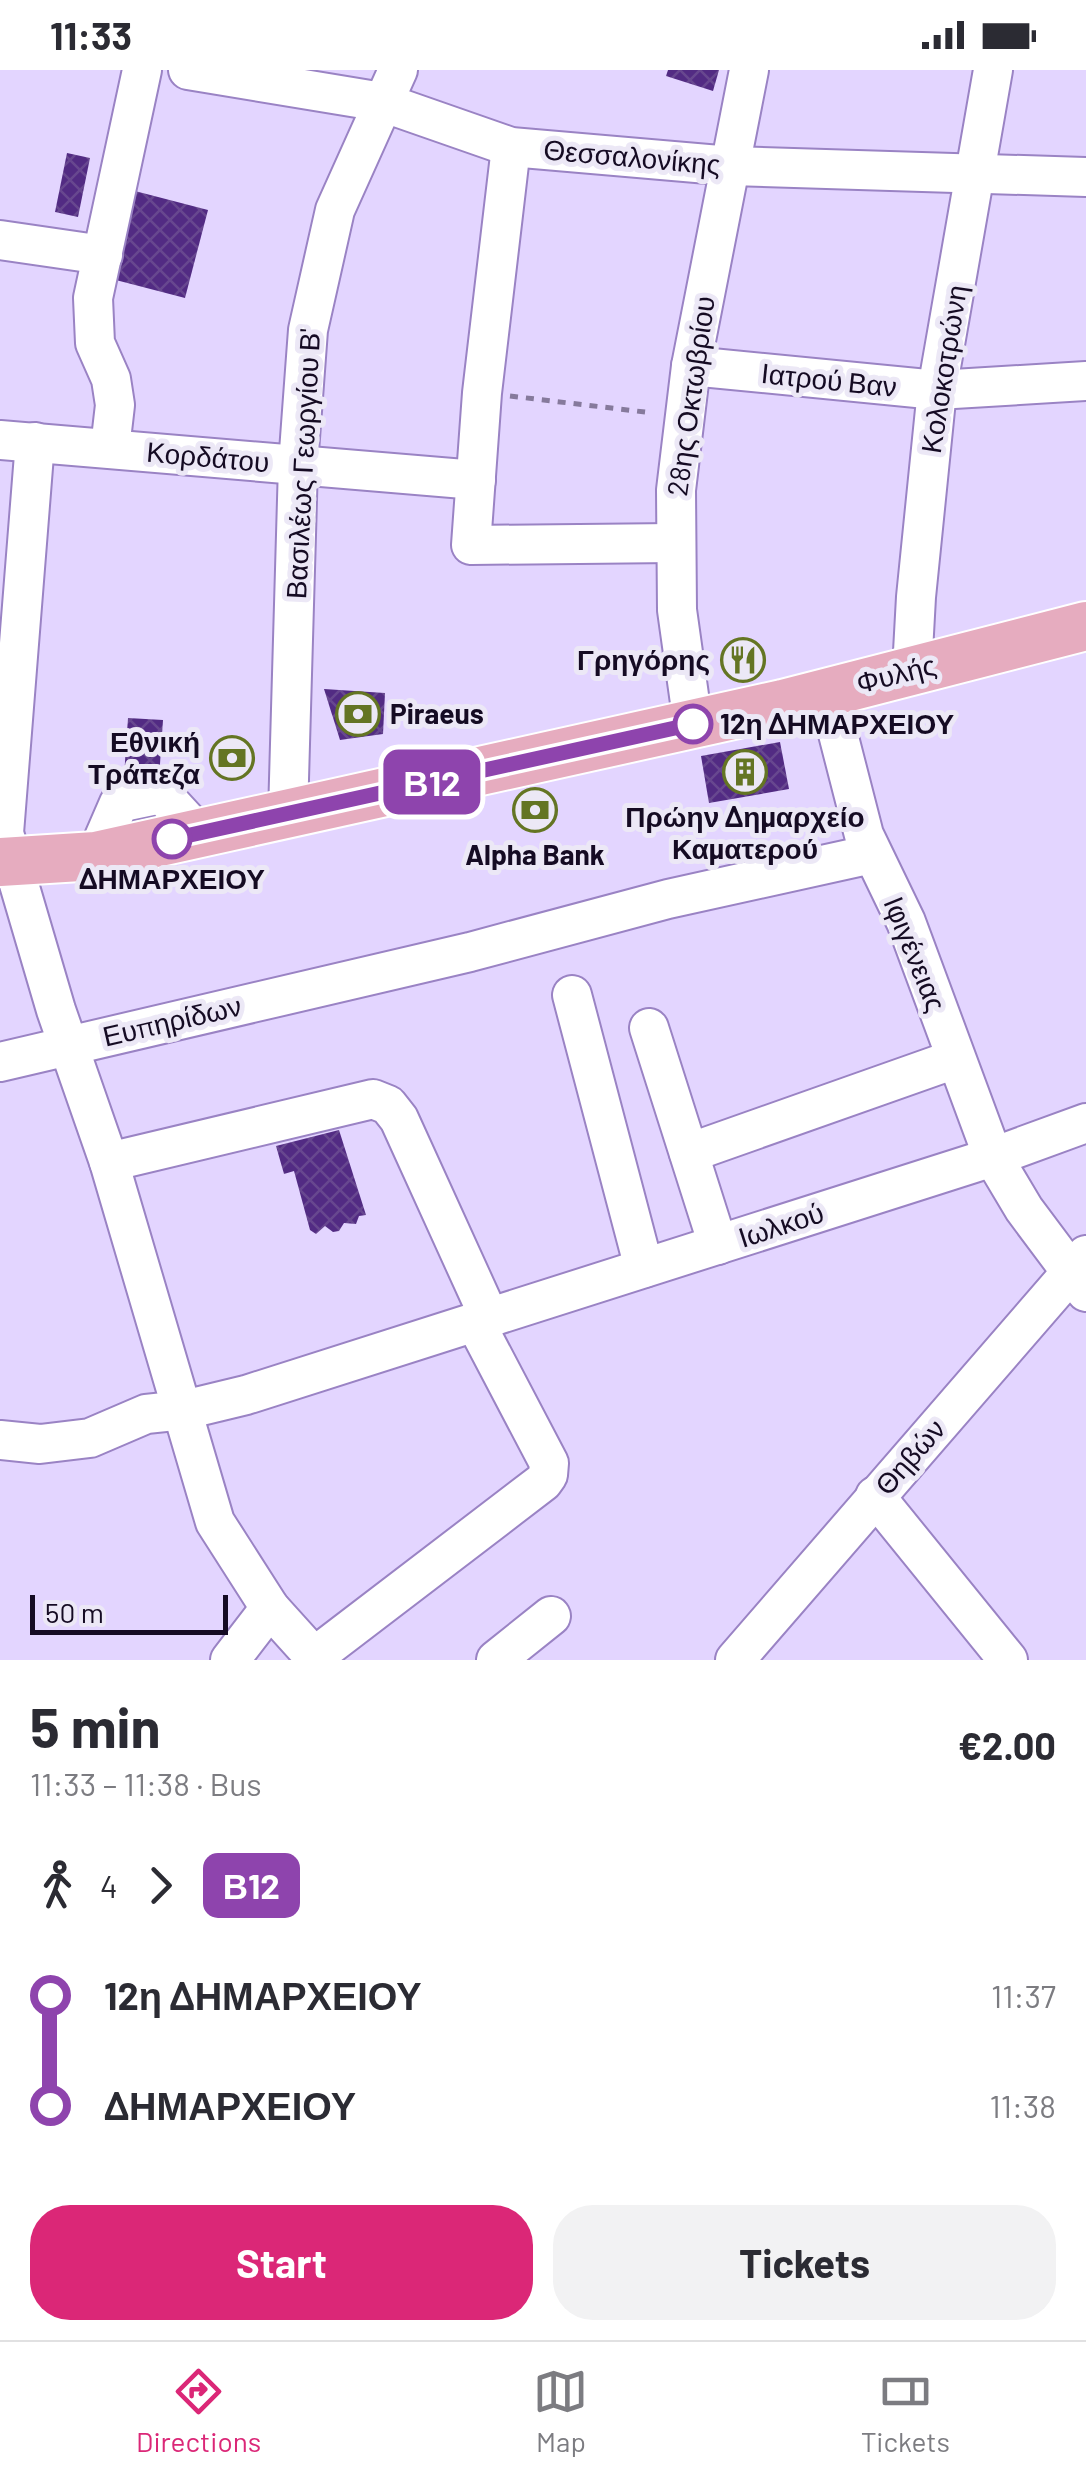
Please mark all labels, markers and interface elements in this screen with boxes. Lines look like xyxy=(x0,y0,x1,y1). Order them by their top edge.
text: 11:33 xyxy=(50,12,132,58)
street label: Θεσσαλονίκης xyxy=(542,131,722,181)
street label: Κολοκοτρώνη xyxy=(913,282,973,455)
street label: 28ης Οκτωβρίου xyxy=(659,294,721,498)
street label: Βασιλέως Γεωργίου Β' xyxy=(278,328,326,600)
street label: Ιατρού Βαν xyxy=(760,355,899,403)
street label: Κορδάτου xyxy=(145,434,271,478)
restaurant icon: Γρηγόρης xyxy=(720,637,766,683)
place label: Γρηγόρης xyxy=(577,642,710,676)
street label: Φυλής xyxy=(852,647,939,699)
bank icon: Piraeus xyxy=(335,691,381,737)
place label: Piraeus xyxy=(390,696,484,730)
marker: 12η ΔΗΜΑΡΧΕΙΟΥ xyxy=(674,705,712,743)
place label: 12η ΔΗΜΑΡΧΕΙΟΥ xyxy=(720,706,954,740)
place label: Εθνική Τράπεζα xyxy=(88,724,200,790)
bank icon: Εθνική Τράπεζα xyxy=(209,735,255,781)
building icon: Πρώην Δημαρχείο Καματερού xyxy=(722,749,768,795)
line badge: Β12 xyxy=(374,750,490,814)
text: Β12 xyxy=(403,761,461,803)
bank icon: Alpha Bank xyxy=(512,787,558,833)
place label: Πρώην Δημαρχείο Καματερού xyxy=(625,799,865,865)
marker: ΔΗΜΑΡΧΕΙΟΥ xyxy=(153,820,191,858)
place label: Alpha Bank xyxy=(465,837,605,871)
place label: ΔΗΜΑΡΧΕΙΟΥ xyxy=(79,861,265,895)
street label: Ιφιγένειας xyxy=(877,891,954,1016)
street label: Ευπηρίδων xyxy=(99,988,244,1052)
street label: Ιωλκού xyxy=(734,1194,828,1254)
street label: Θηβών xyxy=(867,1411,951,1501)
scale bar xyxy=(30,1590,228,1634)
text: 50 m xyxy=(45,1595,104,1629)
text: 5 min xyxy=(30,1693,161,1759)
text: €2.00 xyxy=(958,1722,1056,1768)
text: 11:33 – 11:38 · Bus xyxy=(30,1764,262,1802)
icon: walk xyxy=(30,1858,85,1913)
icon: forward xyxy=(133,1858,188,1913)
text: Β12 xyxy=(223,1864,280,1906)
text: 4 xyxy=(100,1866,118,1904)
text: 12η ΔΗΜΑΡΧΕΙΟΥ xyxy=(104,1972,422,2018)
text: 11:37 xyxy=(991,1976,1056,2014)
text: ΔΗΜΑΡΧΕΙΟΥ xyxy=(104,2082,356,2128)
text: 11:38 xyxy=(990,2086,1056,2124)
button: Start xyxy=(30,2205,533,2320)
button: Tickets xyxy=(553,2205,1056,2320)
tab: Directions xyxy=(136,2364,261,2458)
tab: Map xyxy=(533,2364,588,2458)
tab: Tickets xyxy=(861,2364,950,2458)

